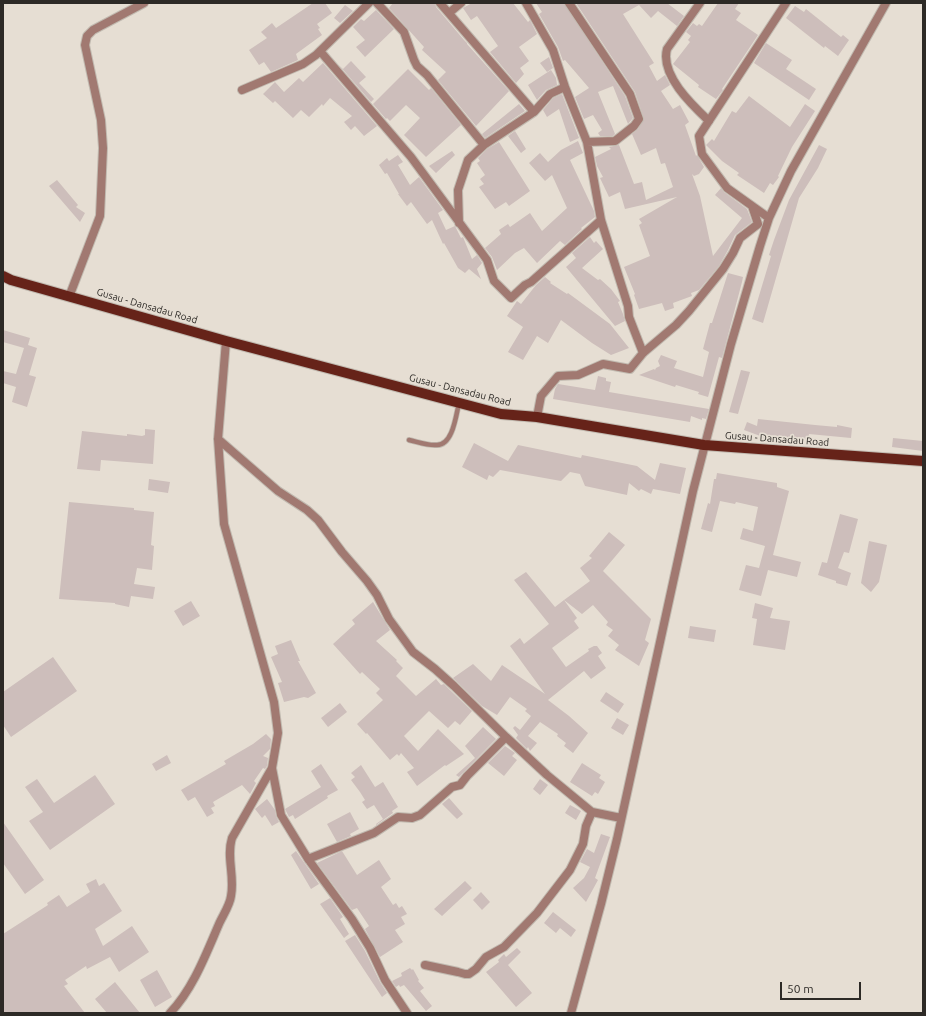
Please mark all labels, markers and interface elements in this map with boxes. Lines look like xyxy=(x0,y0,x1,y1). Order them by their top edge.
street label: Gusau - Dansadau Road xyxy=(95,286,199,326)
street label: Gusau - Dansadau Road xyxy=(408,372,512,408)
street label: Gusau - Dansadau Road xyxy=(724,429,830,449)
scale bar xyxy=(782,974,863,1000)
text: 50 m xyxy=(787,982,814,995)

